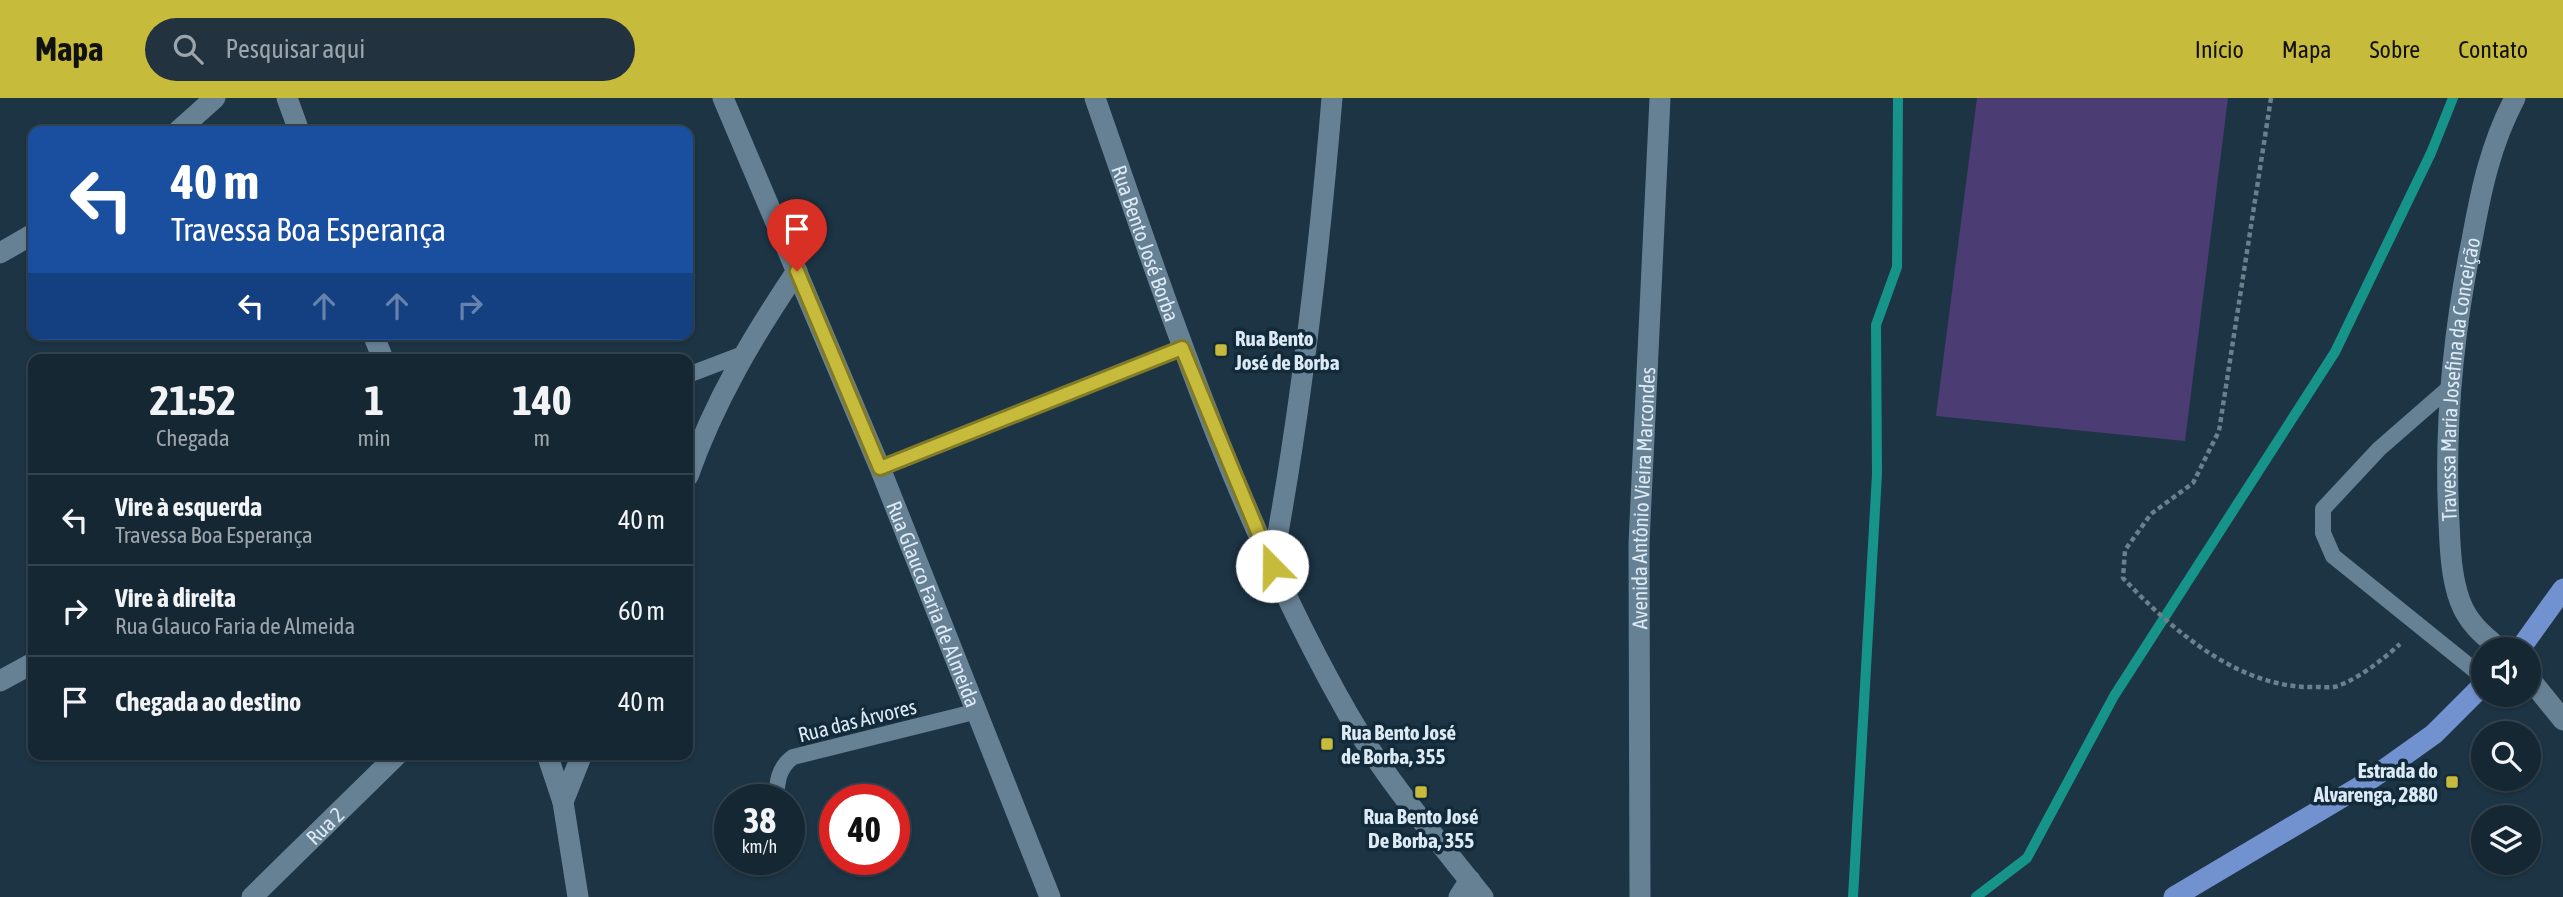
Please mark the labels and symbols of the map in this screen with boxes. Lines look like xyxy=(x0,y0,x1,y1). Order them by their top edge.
street label: Rua Bento José Borba xyxy=(1107,162,1185,325)
pin xyxy=(767,199,827,271)
street label: Travessa Maria Josefina da Conceição xyxy=(2436,235,2484,522)
place label: Rua Bento José de Borba xyxy=(1234,326,1340,374)
marker: Rua Bento José de Borba xyxy=(1213,342,1229,358)
street label: Avenida Antônio Vieira Marcondes xyxy=(1627,366,1659,629)
street label: Rua Glauco Faria de Almeida xyxy=(882,497,985,710)
position arrow xyxy=(1235,529,1309,603)
street label: Rua das Árvores xyxy=(795,694,919,746)
place label: Rua Bento José de Borba, 355 xyxy=(1341,720,1456,768)
marker: Rua Bento José de Borba, 355 xyxy=(1319,736,1335,752)
place label: Estrada do Alvarenga, 2880 xyxy=(2313,758,2438,806)
marker: Estrada do Alvarenga, 2880 xyxy=(2444,774,2460,790)
speed limit sign: 40 xyxy=(819,784,910,875)
marker: Rua Bento José De Borba, 355 xyxy=(1413,784,1429,800)
street label: Rua 2 xyxy=(301,802,349,849)
place label: Rua Bento José De Borba, 355 xyxy=(1363,804,1479,852)

